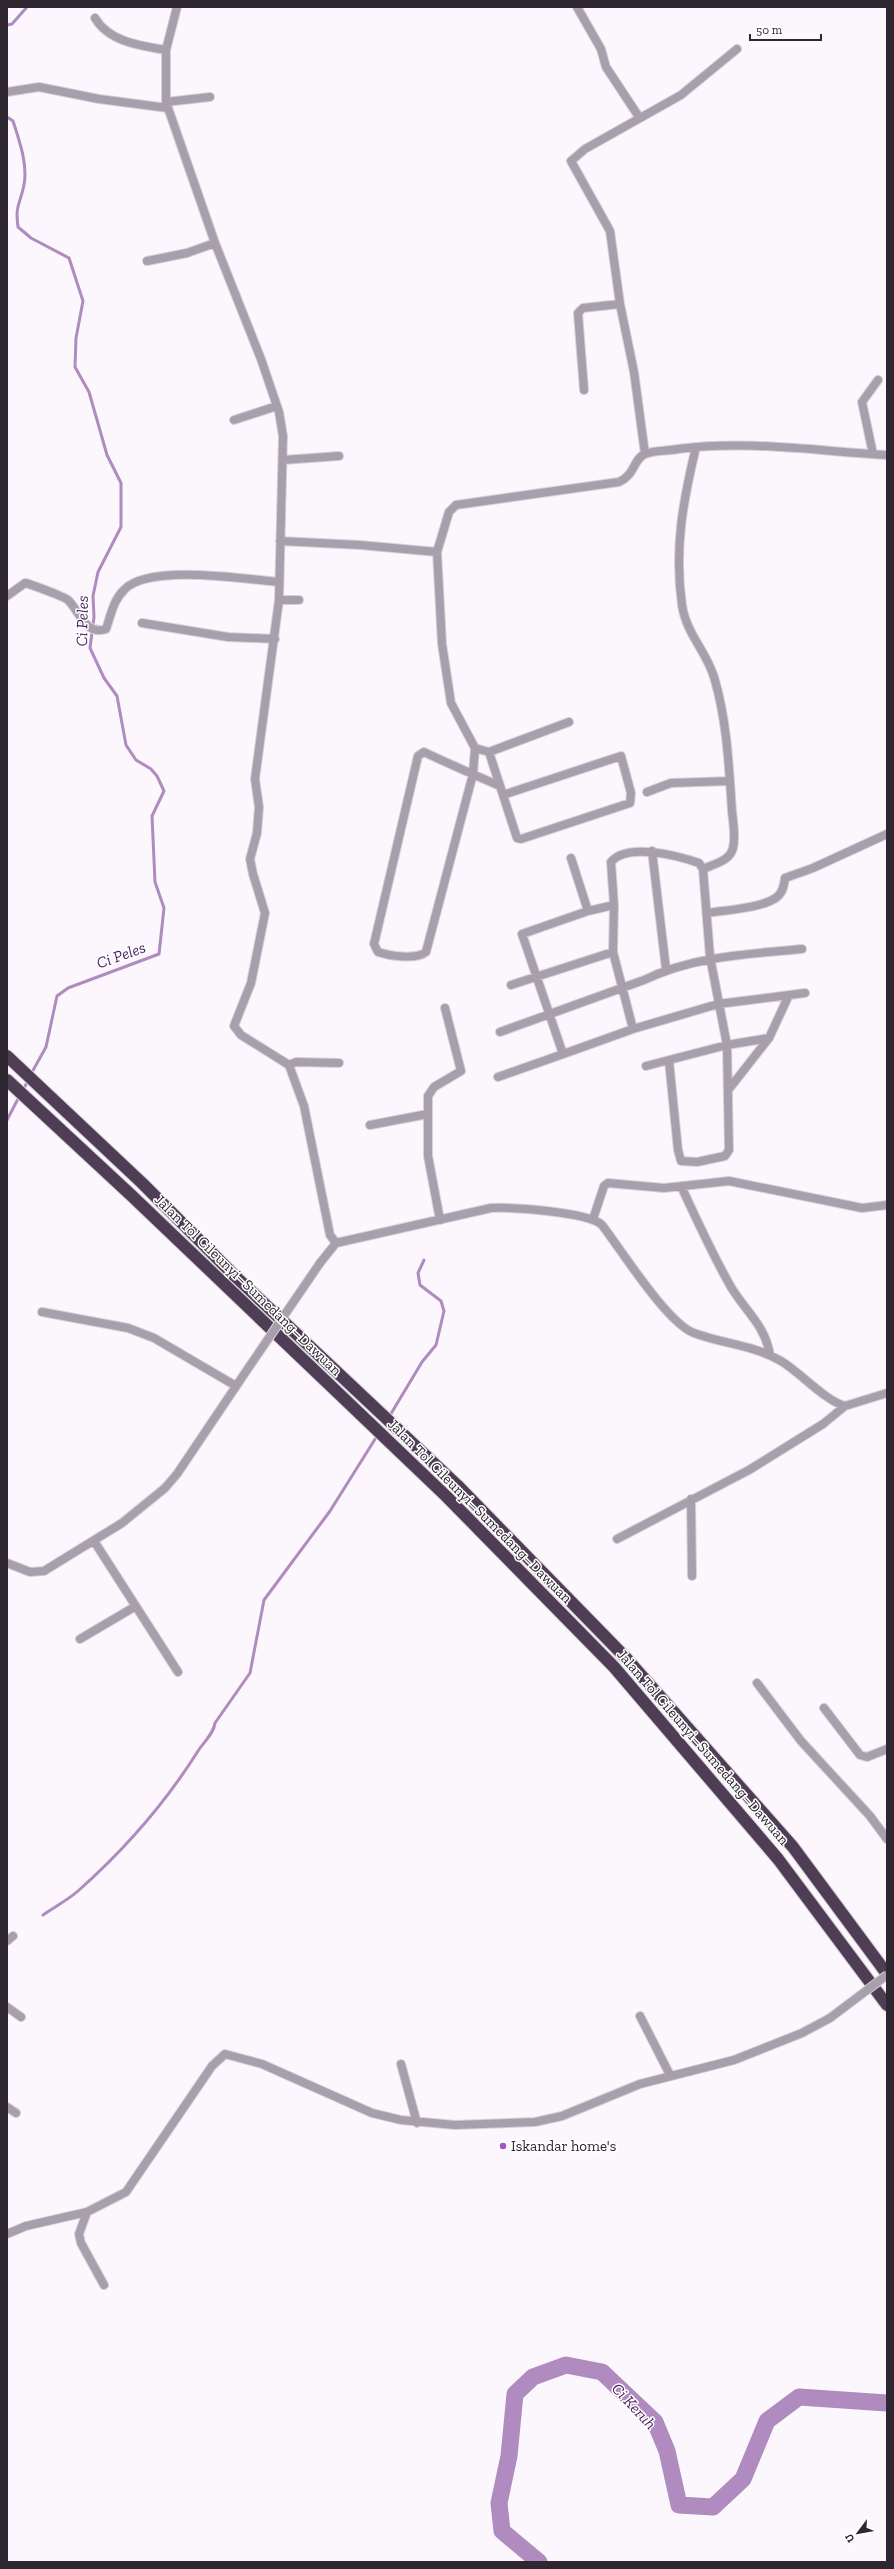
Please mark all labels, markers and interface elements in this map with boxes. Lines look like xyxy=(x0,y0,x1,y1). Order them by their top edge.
scale bar xyxy=(750,16,821,42)
text: 50 m xyxy=(756,23,783,37)
water label: Ci Peles xyxy=(72,595,92,647)
water label: Ci Peles xyxy=(94,937,148,973)
street label: Jalan Tol Cileunyi–Sumedang–Dawuan xyxy=(151,1191,346,1380)
street label: Jalan Tol Cileunyi–Sumedang–Dawuan xyxy=(384,1415,576,1607)
street label: Jalan Tol Cileunyi–Sumedang–Dawuan xyxy=(613,1646,793,1849)
place label: Iskandar home's xyxy=(511,2137,616,2155)
marker: Iskandar home's xyxy=(498,2141,508,2151)
water label: Ci Keruh xyxy=(608,2379,660,2433)
north arrow xyxy=(838,2513,878,2553)
text: U xyxy=(842,2531,858,2545)

